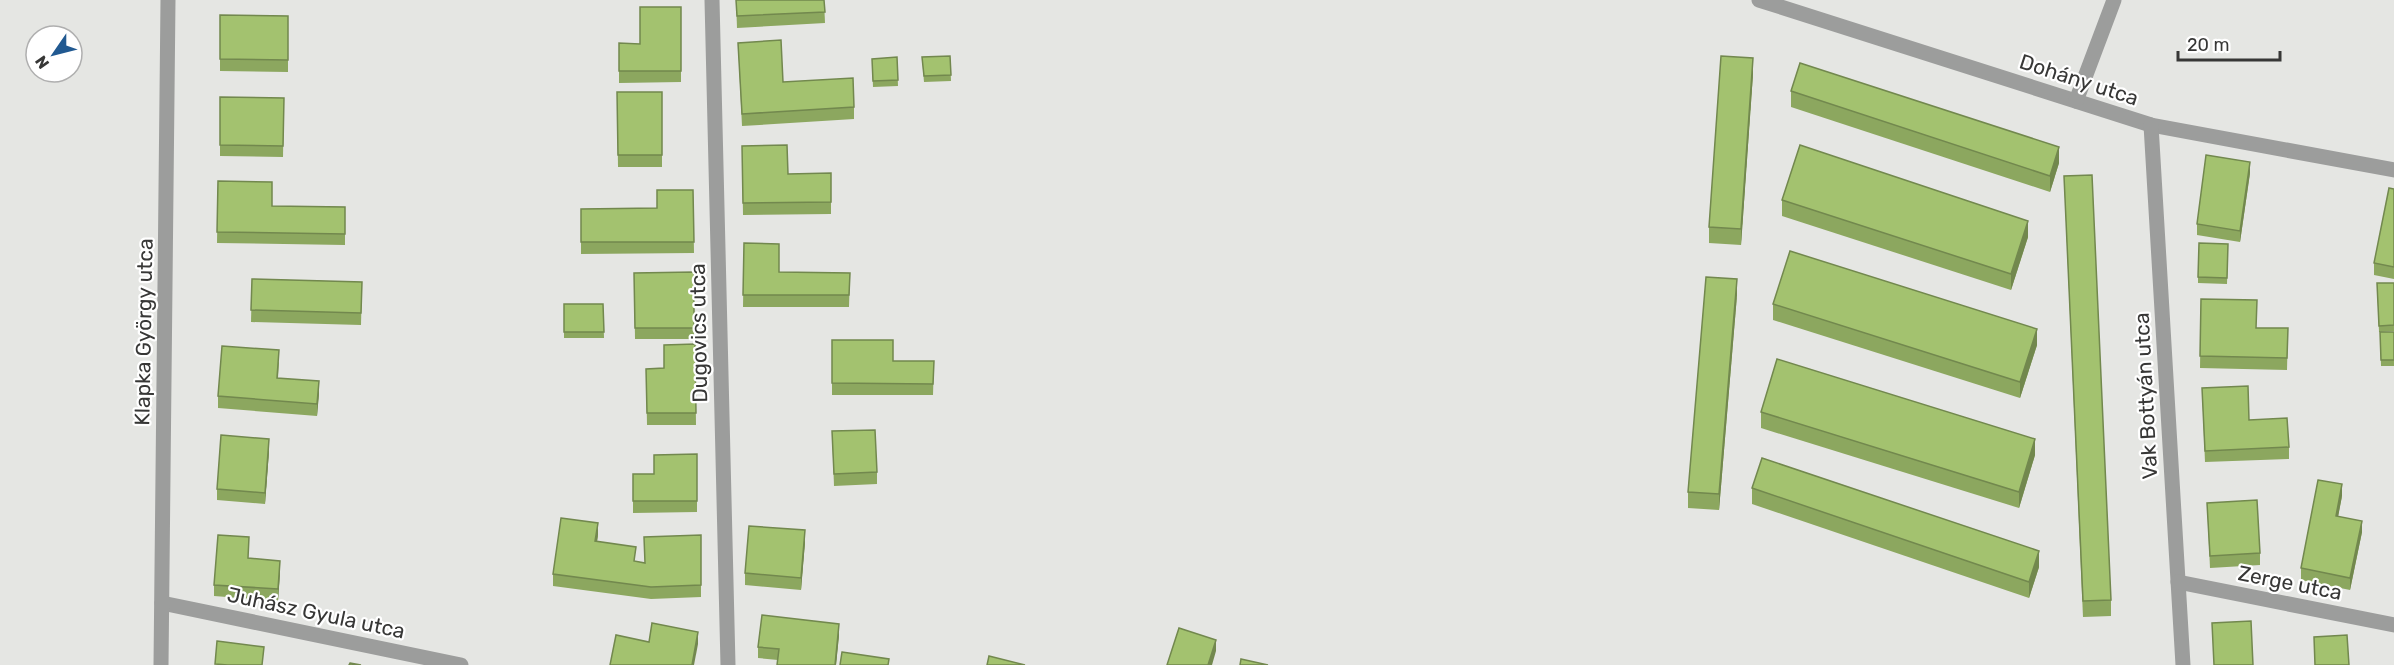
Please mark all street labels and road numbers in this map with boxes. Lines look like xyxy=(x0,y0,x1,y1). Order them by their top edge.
street label: Dohány utca xyxy=(2017,49,2142,110)
street label: Klapka György utca xyxy=(129,238,158,426)
street label: Dugovics utca xyxy=(685,263,712,403)
street label: Vak Bottyán utca xyxy=(2129,312,2162,480)
street label: Zerge utca xyxy=(2236,560,2344,605)
street label: Juhász Gyula utca xyxy=(225,581,407,644)

